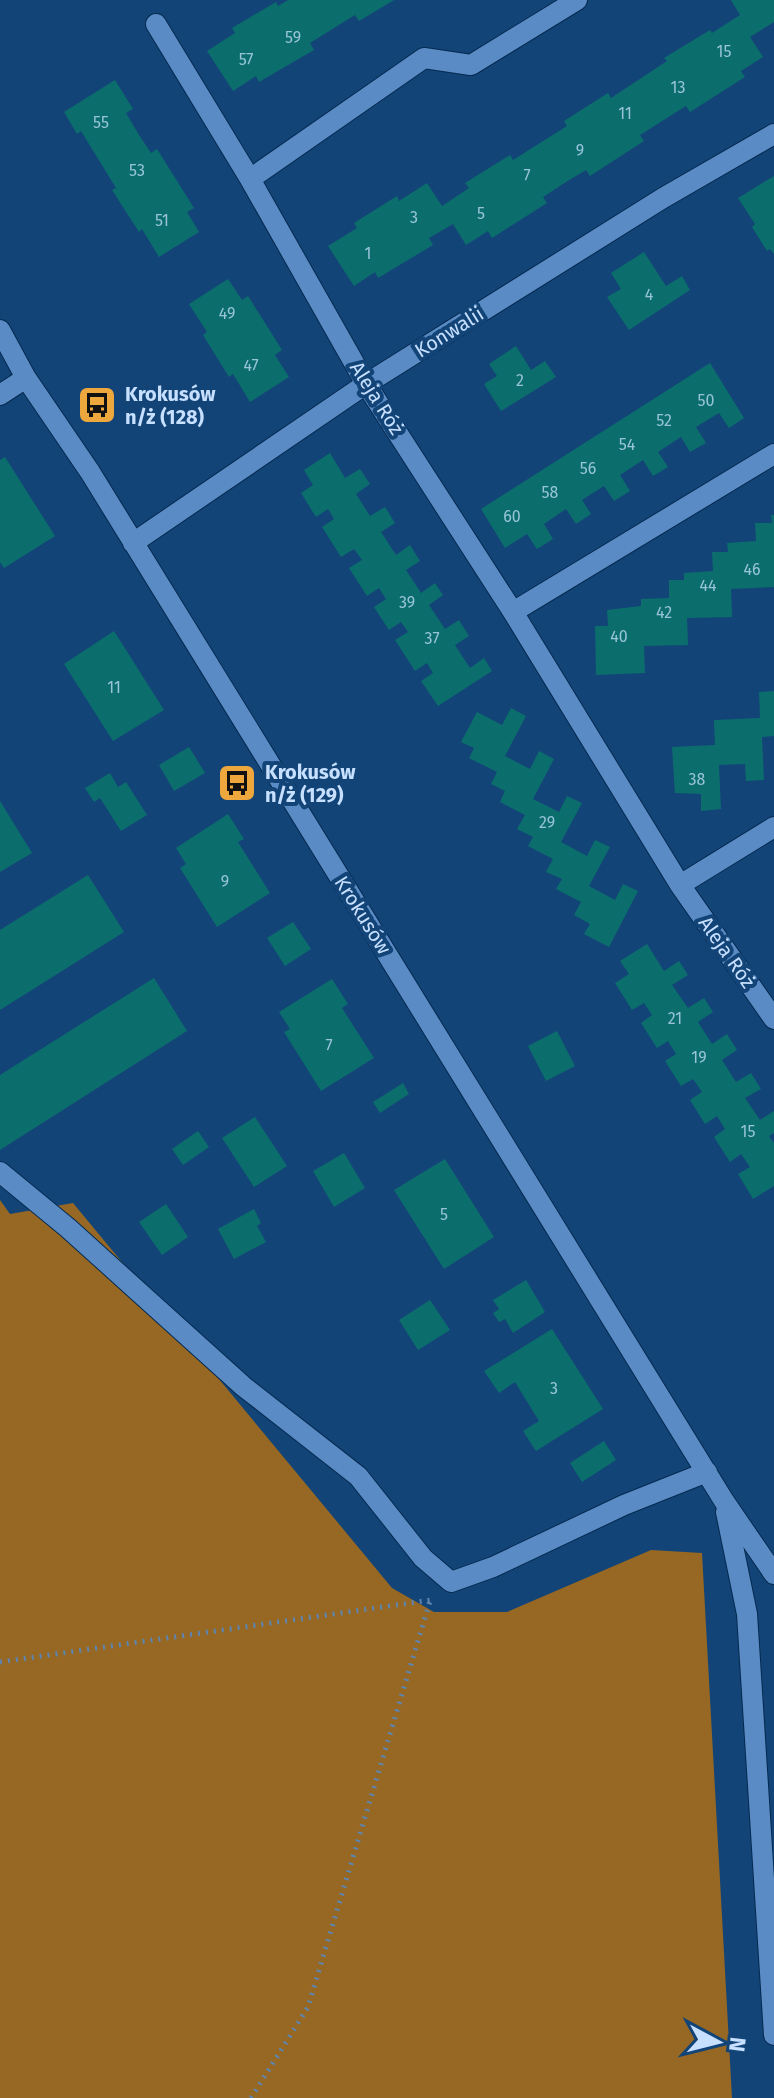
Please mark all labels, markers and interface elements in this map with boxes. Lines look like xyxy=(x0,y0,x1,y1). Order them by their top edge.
house number: 59 xyxy=(285,28,301,47)
house number: 15 xyxy=(717,42,731,61)
house number: 57 xyxy=(239,50,253,69)
house number: 13 xyxy=(671,78,685,97)
house number: 11 xyxy=(618,104,632,123)
house number: 55 xyxy=(93,113,109,132)
house number: 9 xyxy=(576,141,584,160)
house number: 53 xyxy=(129,161,145,180)
house number: 7 xyxy=(523,166,531,185)
house number: 5 xyxy=(477,204,485,223)
house number: 3 xyxy=(410,208,418,227)
house number: 51 xyxy=(155,211,169,230)
house number: 1 xyxy=(365,244,371,263)
house number: 4 xyxy=(645,285,654,304)
street label: Konwalii xyxy=(410,301,488,363)
house number: 49 xyxy=(219,304,235,323)
house number: 47 xyxy=(243,356,259,375)
street label: Aleja Róż xyxy=(345,357,409,439)
house number: 2 xyxy=(516,371,524,390)
place label: Krokusów n/ż (128) xyxy=(125,382,215,429)
bus stop icon: Krokusów n/ż (128) xyxy=(76,384,118,426)
house number: 50 xyxy=(698,391,715,410)
house number: 52 xyxy=(656,411,672,430)
house number: 54 xyxy=(619,435,636,454)
house number: 56 xyxy=(580,459,596,478)
house number: 58 xyxy=(542,483,559,502)
house number: 60 xyxy=(503,507,521,526)
house number: 46 xyxy=(743,560,761,579)
house number: 44 xyxy=(699,576,717,595)
house number: 39 xyxy=(399,593,415,612)
house number: 42 xyxy=(656,603,672,622)
house number: 40 xyxy=(610,627,628,646)
house number: 37 xyxy=(424,629,440,648)
house number: 11 xyxy=(107,678,121,697)
place label: Krokusów n/ż (129) xyxy=(265,760,355,807)
bus stop icon: Krokusów n/ż (129) xyxy=(216,762,258,804)
house number: 38 xyxy=(689,770,706,789)
house number: 29 xyxy=(539,813,555,832)
street label: Krokusów xyxy=(330,871,396,959)
house number: 9 xyxy=(221,872,229,891)
street label: Aleja Róż xyxy=(694,912,760,993)
house number: 21 xyxy=(668,1009,682,1028)
house number: 7 xyxy=(325,1036,333,1055)
house number: 19 xyxy=(691,1048,707,1067)
house number: 15 xyxy=(741,1122,755,1141)
house number: 5 xyxy=(440,1205,448,1224)
house number: 3 xyxy=(550,1379,558,1398)
north arrow xyxy=(678,2002,758,2082)
text: N xyxy=(723,2035,752,2053)

